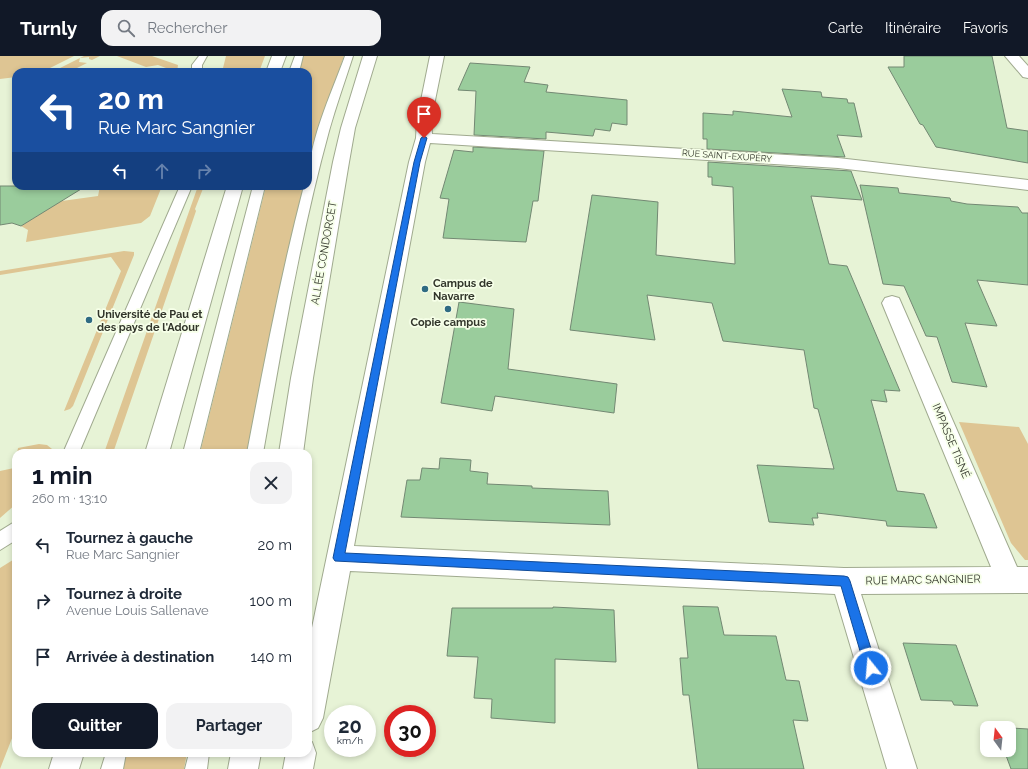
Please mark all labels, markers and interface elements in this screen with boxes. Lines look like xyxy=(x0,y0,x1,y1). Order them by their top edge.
search box xyxy=(101,10,381,46)
text: Turnly xyxy=(20,17,77,39)
icon: search xyxy=(115,17,137,39)
text: Rechercher xyxy=(147,19,227,37)
text: Carte xyxy=(828,20,863,36)
text: Itinéraire xyxy=(885,20,941,36)
text: Favoris xyxy=(963,20,1008,36)
text: 20 m xyxy=(98,83,164,116)
icon: left xyxy=(32,84,84,136)
pin xyxy=(407,97,441,138)
icon: arrive xyxy=(413,103,435,125)
text: Rue Marc Sangnier xyxy=(98,117,255,138)
street label: RUE SAINT-EXUPÉRY xyxy=(682,147,773,164)
icon: left xyxy=(109,160,131,182)
icon: ahead xyxy=(151,160,173,182)
icon: right xyxy=(193,160,215,182)
street label: ALLÉE CONDORCET xyxy=(308,200,340,306)
place label: Campus de Navarre xyxy=(433,277,493,303)
marker: Campus de Navarre xyxy=(420,284,430,294)
marker: Copie campus xyxy=(443,304,453,314)
place label: Université de Pau et des pays de l'Adour xyxy=(97,308,203,334)
marker: Université de Pau et des pays de l'Adour xyxy=(84,315,94,325)
place label: Copie campus xyxy=(410,316,486,329)
street label: IMPASSE TISNÉ xyxy=(929,401,974,481)
text: 1 min xyxy=(32,461,93,490)
button: close xyxy=(250,462,292,504)
text: 260 m · 13:10 xyxy=(32,491,107,506)
text: Tournez à gauche xyxy=(66,529,193,547)
icon: left xyxy=(32,534,54,556)
text: 20 m xyxy=(257,536,292,554)
text: Rue Marc Sangnier xyxy=(66,547,179,562)
street label: RUE MARC SANGNIER xyxy=(865,572,981,588)
text: Tournez à droite xyxy=(66,585,182,603)
icon: right xyxy=(32,590,54,612)
text: 100 m xyxy=(250,592,292,610)
text: Avenue Louis Sallenave xyxy=(66,603,209,618)
icon: arrive xyxy=(32,646,54,668)
position arrow xyxy=(850,647,892,689)
text: Arrivée à destination xyxy=(66,648,214,666)
text: 140 m xyxy=(251,648,292,666)
button: Quitter xyxy=(32,703,158,749)
button: Partager xyxy=(166,703,292,749)
speed limit sign: 30 xyxy=(384,705,436,757)
text: 20 xyxy=(338,714,362,738)
north arrow xyxy=(980,721,1016,757)
map controls xyxy=(980,721,1016,757)
text: km/h xyxy=(337,735,363,746)

